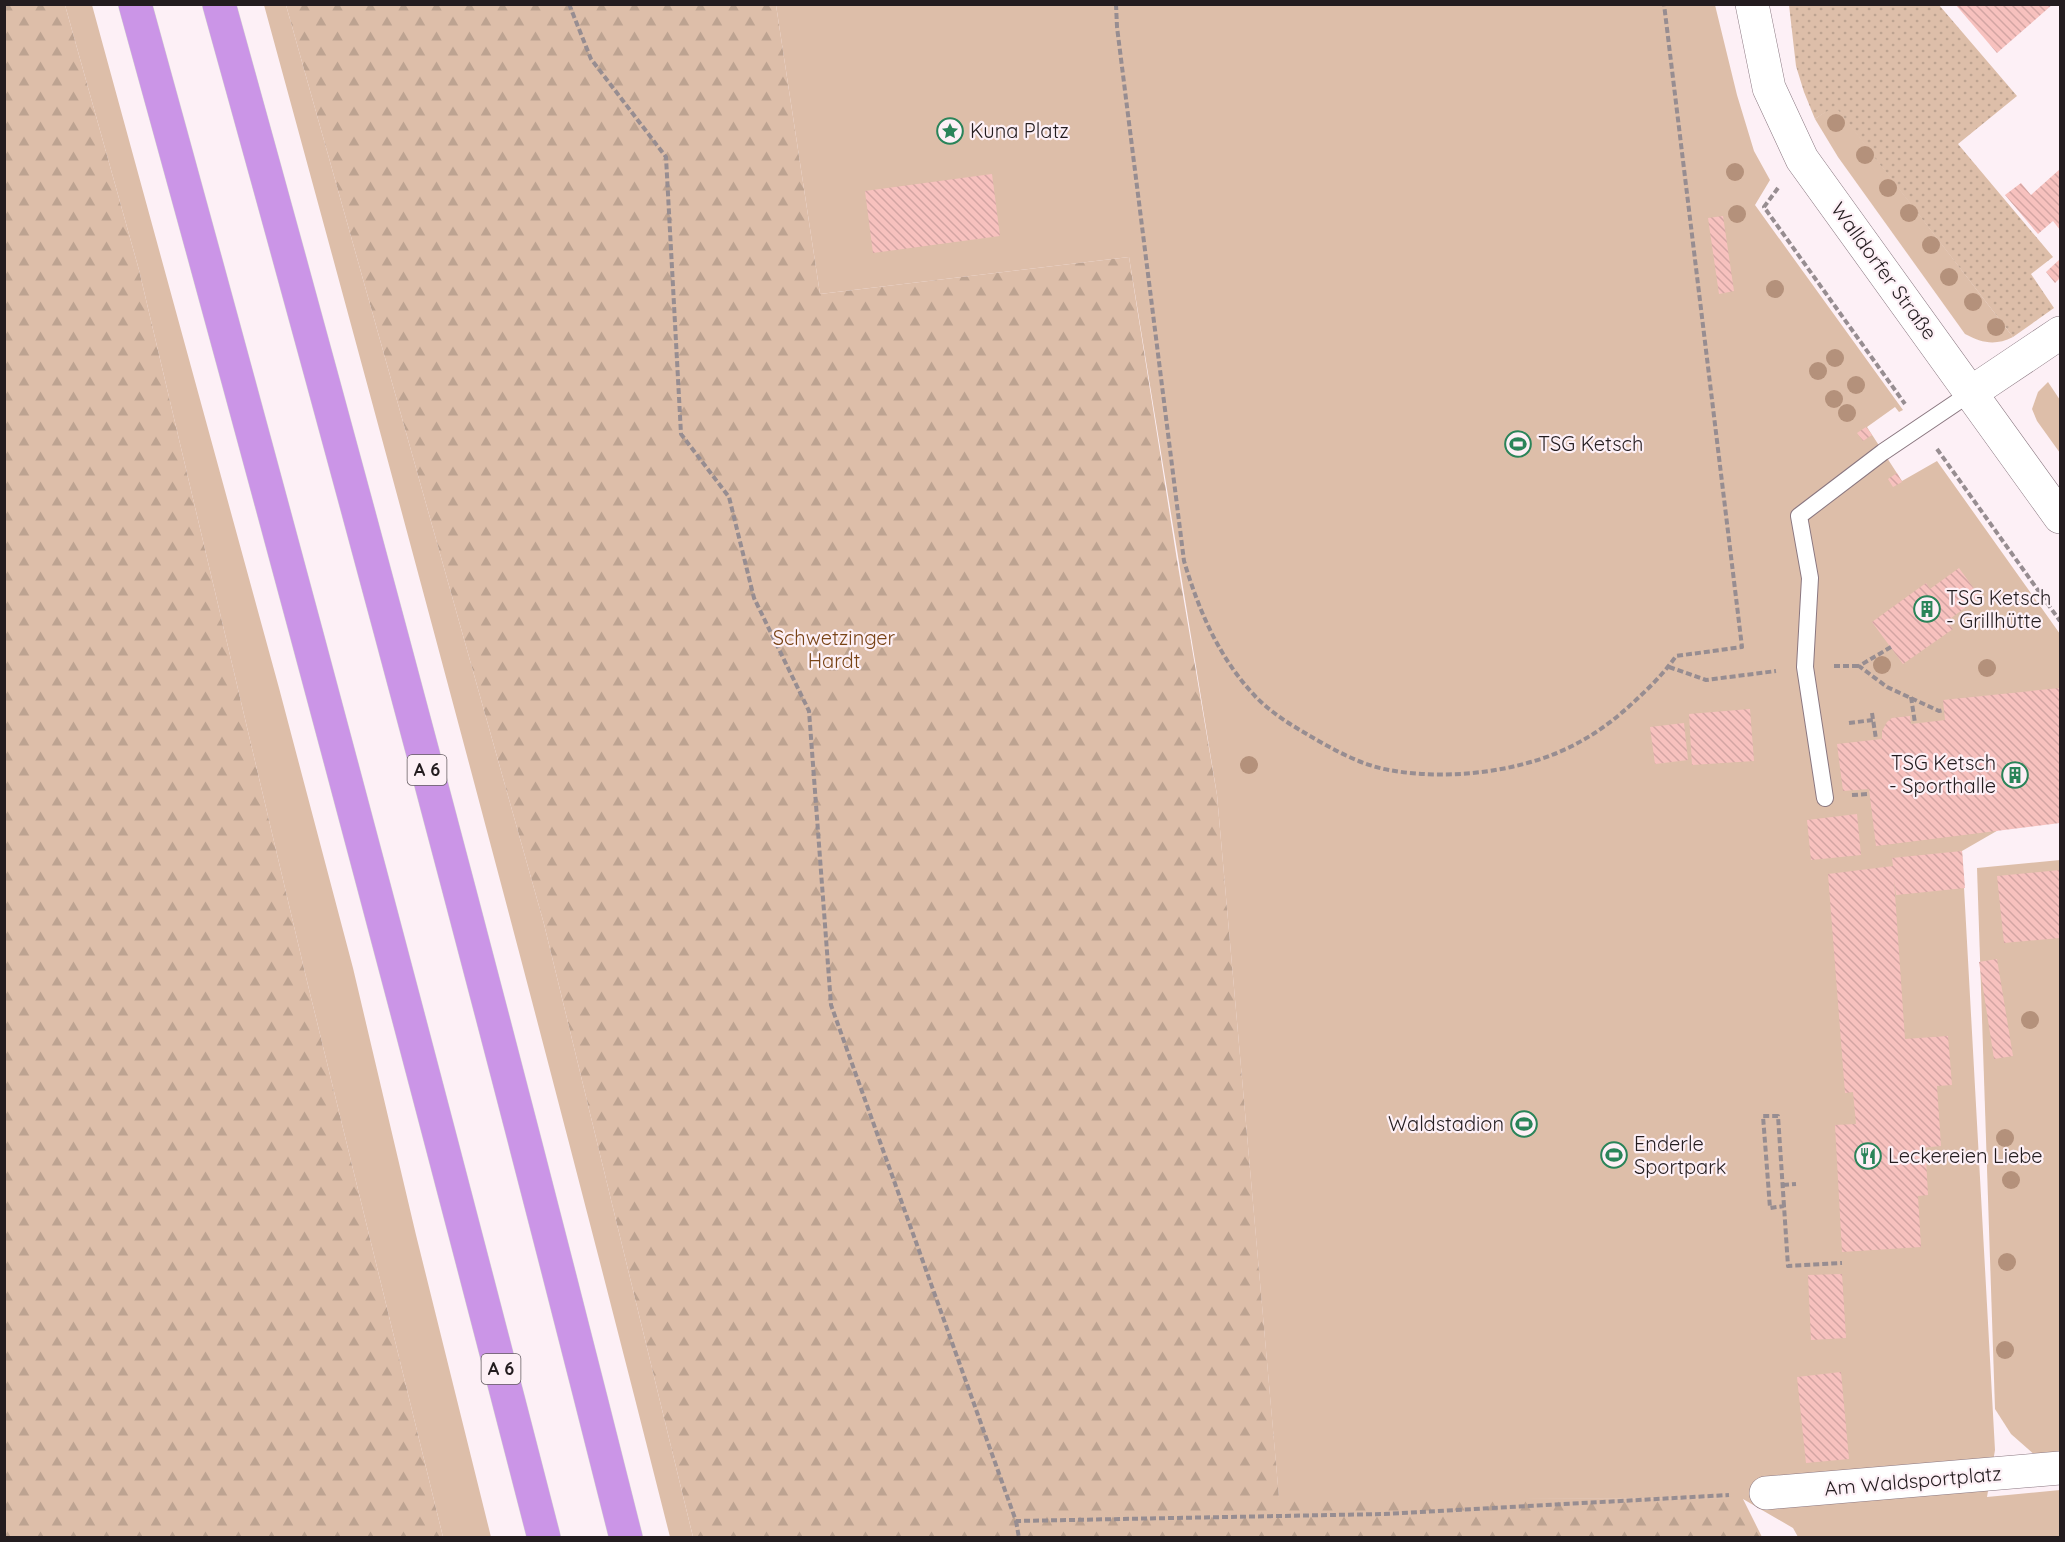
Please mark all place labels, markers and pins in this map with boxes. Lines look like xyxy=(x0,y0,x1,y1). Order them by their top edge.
place icon: Kuna Platz xyxy=(935,116,965,146)
place label: Kuna Platz xyxy=(970,118,1069,143)
sports icon: TSG Ketsch xyxy=(1503,429,1533,459)
place label: TSG Ketsch xyxy=(1538,431,1643,456)
place label: TSG Ketsch - Grillhütte xyxy=(1946,585,2051,633)
building icon: TSG Ketsch - Grillhütte xyxy=(1912,594,1942,624)
place label: TSG Ketsch - Sporthalle xyxy=(1889,750,1996,798)
building icon: TSG Ketsch - Sporthalle xyxy=(2000,760,2030,790)
sports icon: Waldstadion xyxy=(1509,1109,1539,1139)
place label: Waldstadion xyxy=(1388,1111,1504,1136)
place label: Enderle Sportpark xyxy=(1634,1131,1727,1179)
sports icon: Enderle Sportpark xyxy=(1599,1140,1629,1170)
restaurant icon: Leckereien Liebe xyxy=(1853,1141,1883,1171)
place label: Leckereien Liebe xyxy=(1888,1143,2043,1168)

